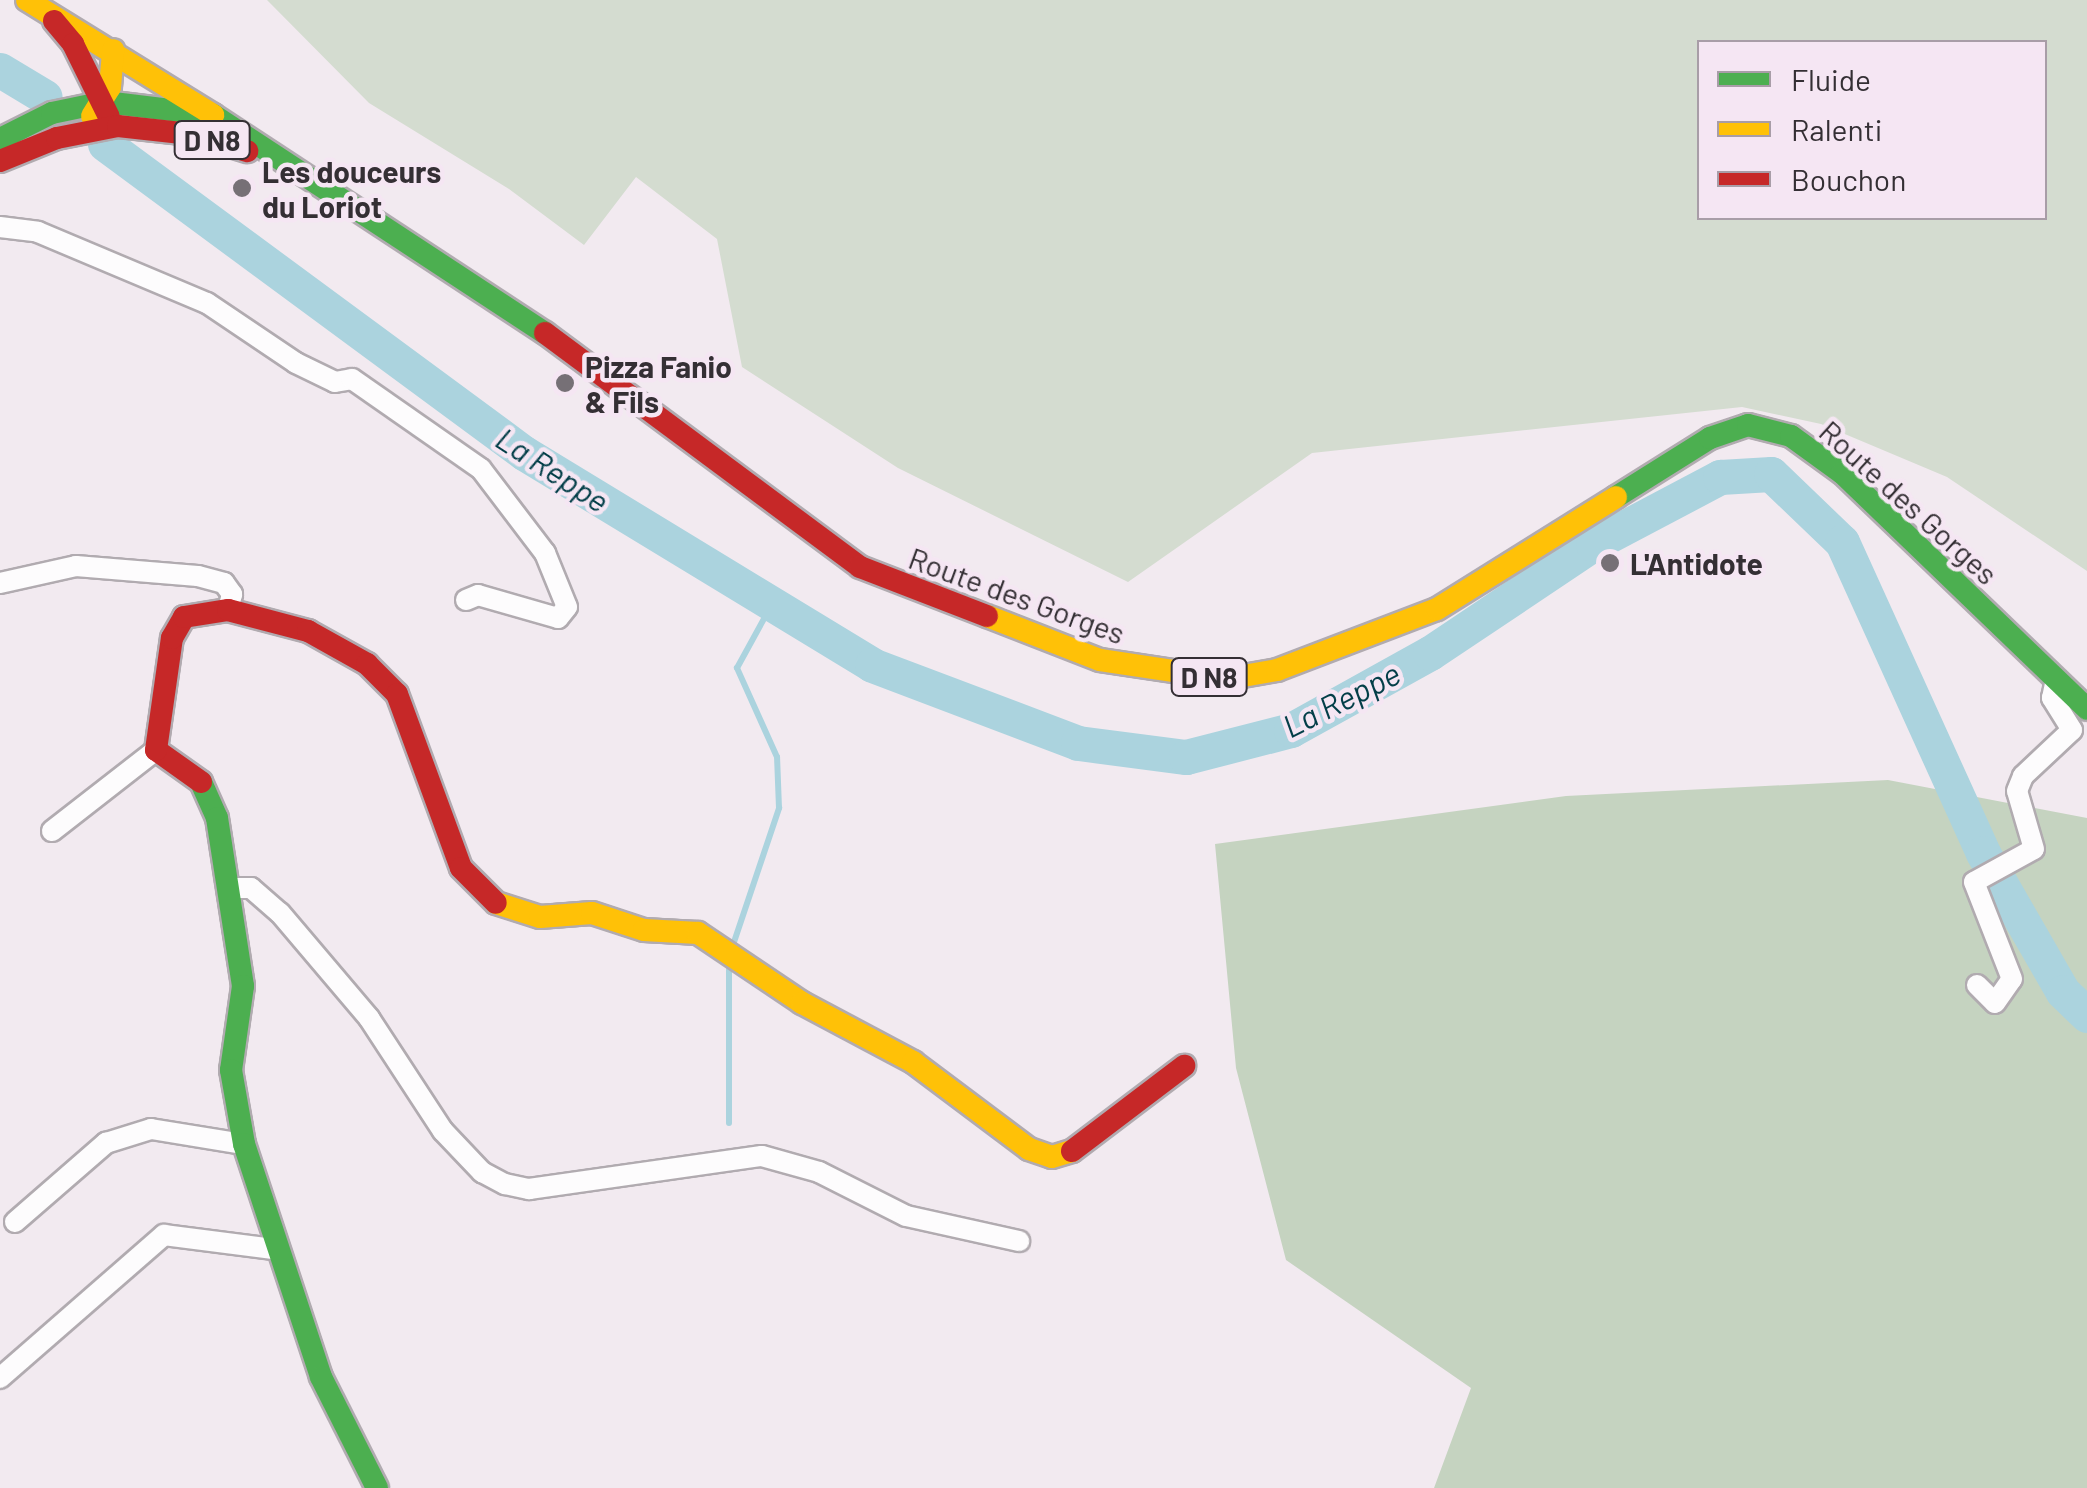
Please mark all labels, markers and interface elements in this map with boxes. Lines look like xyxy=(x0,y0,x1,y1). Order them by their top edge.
legend xyxy=(1697,40,2047,220)
text: Fluide xyxy=(1791,61,1871,97)
text: Ralenti xyxy=(1791,111,1882,147)
road number: D N8 xyxy=(172,117,252,163)
place label: Les douceurs du Loriot xyxy=(262,153,441,224)
text: Bouchon xyxy=(1791,161,1906,197)
marker: Les douceurs du Loriot xyxy=(231,177,253,199)
place label: Pizza Fanio & Fils xyxy=(585,348,732,418)
marker: Pizza Fanio & Fils xyxy=(554,372,576,394)
street label: Route des Gorges xyxy=(1813,413,2005,591)
water label: La Reppe xyxy=(489,418,617,520)
street label: Route des Gorges xyxy=(904,539,1130,651)
place label: L'Antidote xyxy=(1630,545,1763,581)
marker: L'Antidote xyxy=(1599,552,1621,574)
water label: La Reppe xyxy=(1276,653,1406,745)
road number: D N8 xyxy=(1169,654,1249,700)

